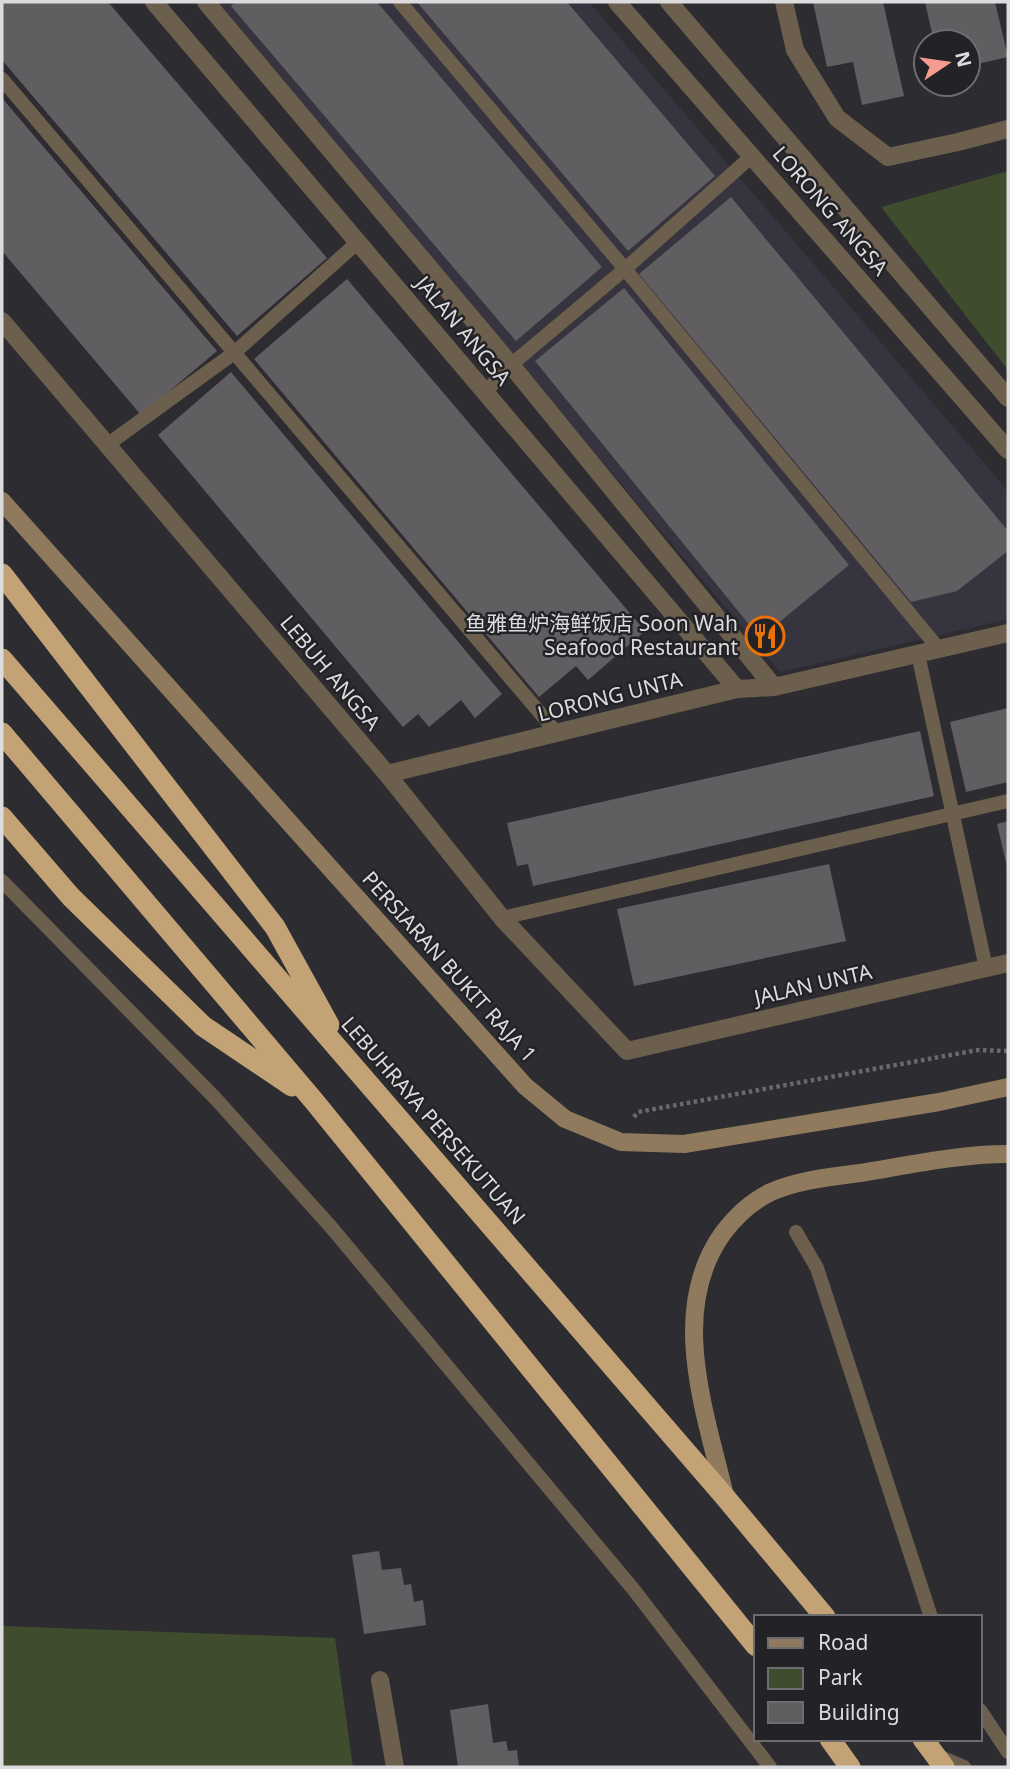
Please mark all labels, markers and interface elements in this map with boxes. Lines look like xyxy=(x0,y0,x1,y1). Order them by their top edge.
north arrow xyxy=(912,28,982,98)
text: N xyxy=(949,49,978,70)
street label: LORONG ANGSA xyxy=(767,140,895,281)
street label: JALAN ANGSA xyxy=(408,268,518,391)
street label: LEBUH ANGSA xyxy=(274,609,388,736)
place label: 鱼雅鱼炉海鲜饭店 Soon Wah Seafood Restaurant xyxy=(465,609,738,661)
restaurant icon: 鱼雅鱼炉海鲜饭店 Soon Wah Seafood Restaurant xyxy=(744,615,786,657)
street label: LORONG UNTA xyxy=(535,664,686,728)
street label: PERSIARAN BUKIT RAJA 1 xyxy=(356,865,543,1068)
street label: JALAN UNTA xyxy=(749,957,875,1012)
street label: LEBUHRAYA PERSEKUTUAN xyxy=(336,1010,532,1230)
legend xyxy=(754,1615,982,1741)
text: Road xyxy=(818,1628,868,1656)
text: Park xyxy=(818,1663,863,1691)
text: Building xyxy=(818,1698,900,1726)

